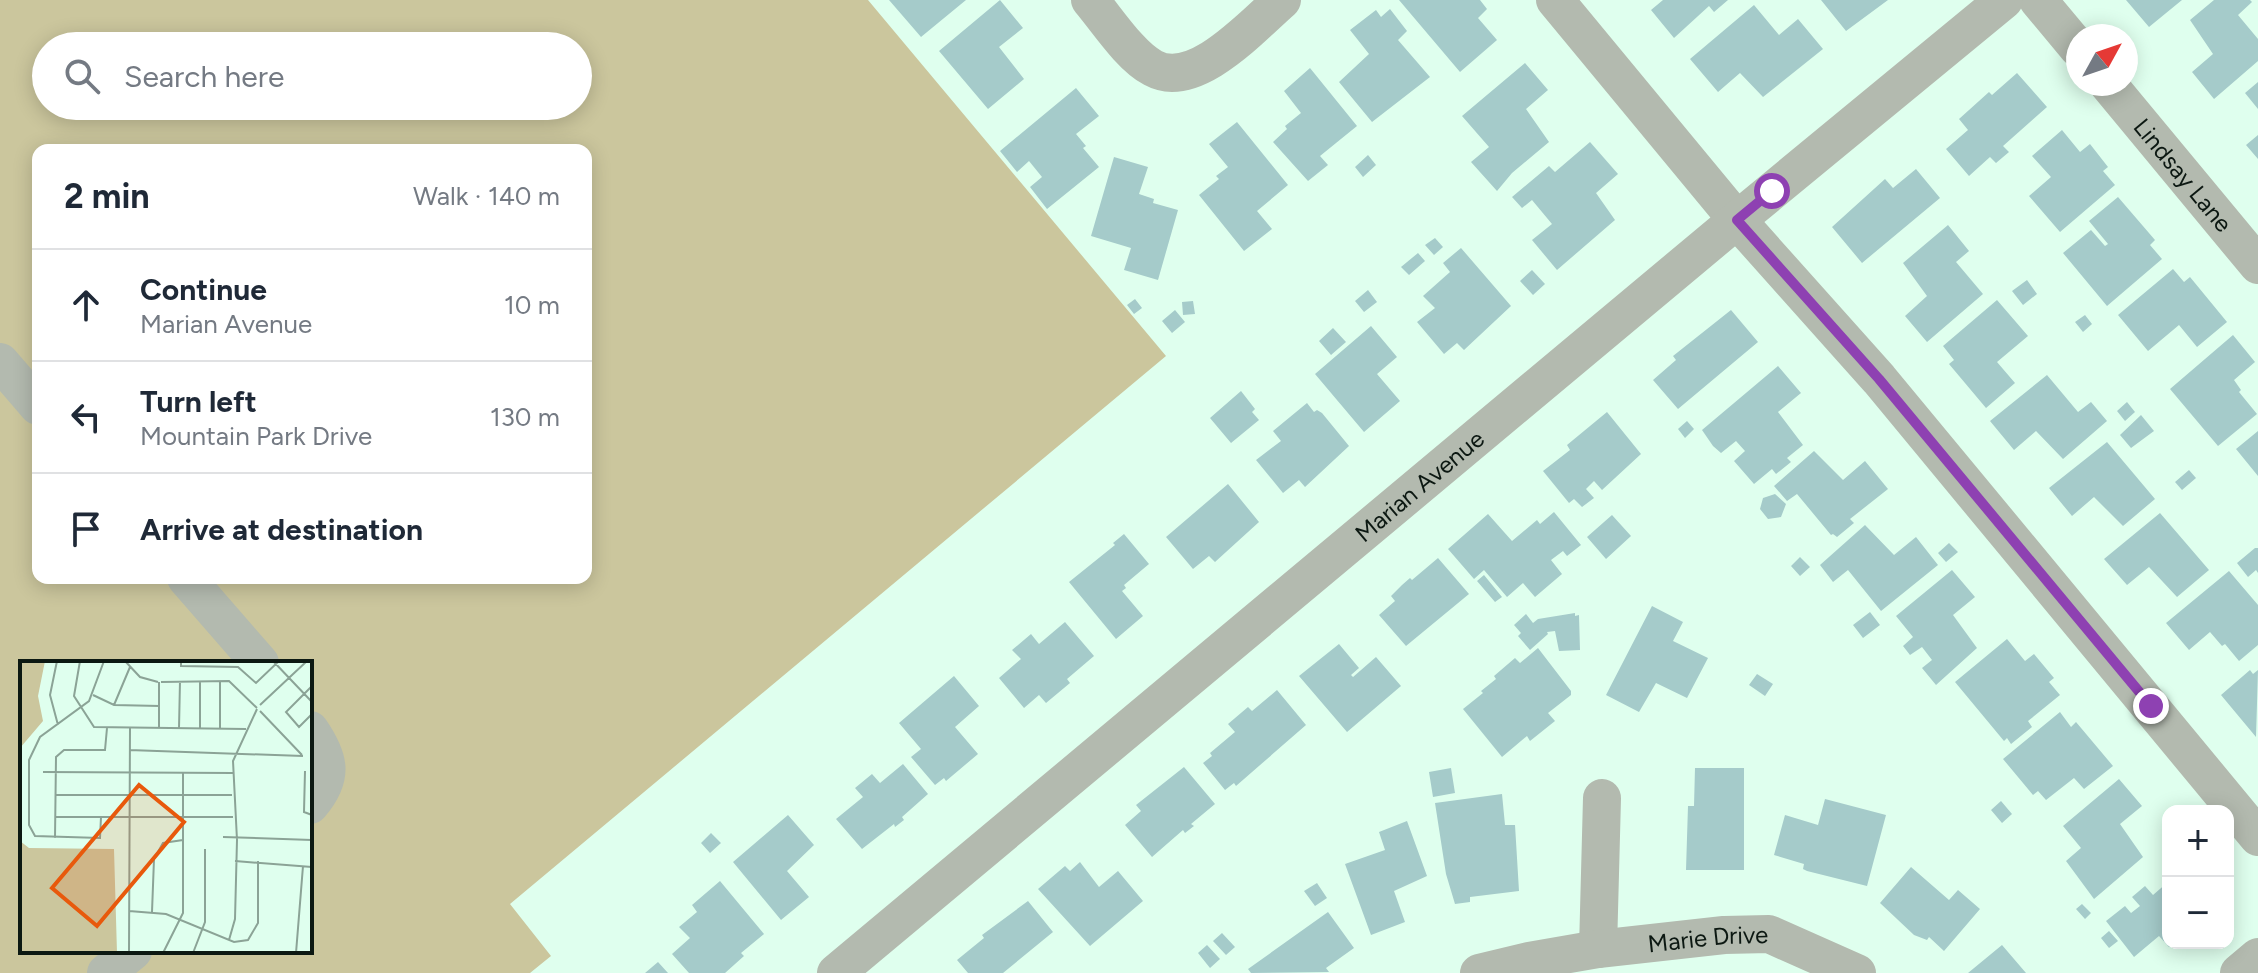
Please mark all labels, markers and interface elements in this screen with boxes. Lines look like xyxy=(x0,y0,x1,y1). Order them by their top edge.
north arrow xyxy=(2066,24,2138,96)
search box xyxy=(32,32,592,120)
icon: search xyxy=(60,54,104,98)
text: Search here xyxy=(124,58,284,95)
street label: Lindsay Lane xyxy=(2128,112,2239,237)
route start xyxy=(1754,173,1790,209)
text: 2 min xyxy=(64,176,150,217)
text: Walk · 140 m xyxy=(413,180,560,212)
text: Continue xyxy=(140,271,267,308)
icon: ahead xyxy=(64,283,108,327)
text: 10 m xyxy=(504,289,560,321)
text: Marian Avenue xyxy=(140,308,312,340)
text: Turn left xyxy=(140,383,257,420)
icon: left xyxy=(64,395,108,439)
text: 130 m xyxy=(490,401,560,433)
text: Mountain Park Drive xyxy=(140,420,372,452)
street label: Marian Avenue xyxy=(1349,424,1489,548)
icon: arrive xyxy=(64,507,108,551)
text: Arrive at destination xyxy=(140,511,423,548)
inset map xyxy=(20,661,312,953)
route end xyxy=(2133,688,2169,724)
map controls xyxy=(2162,805,2234,949)
button: + xyxy=(2162,805,2234,877)
button: − xyxy=(2162,877,2234,949)
street label: Marie Drive xyxy=(1646,920,1769,958)

